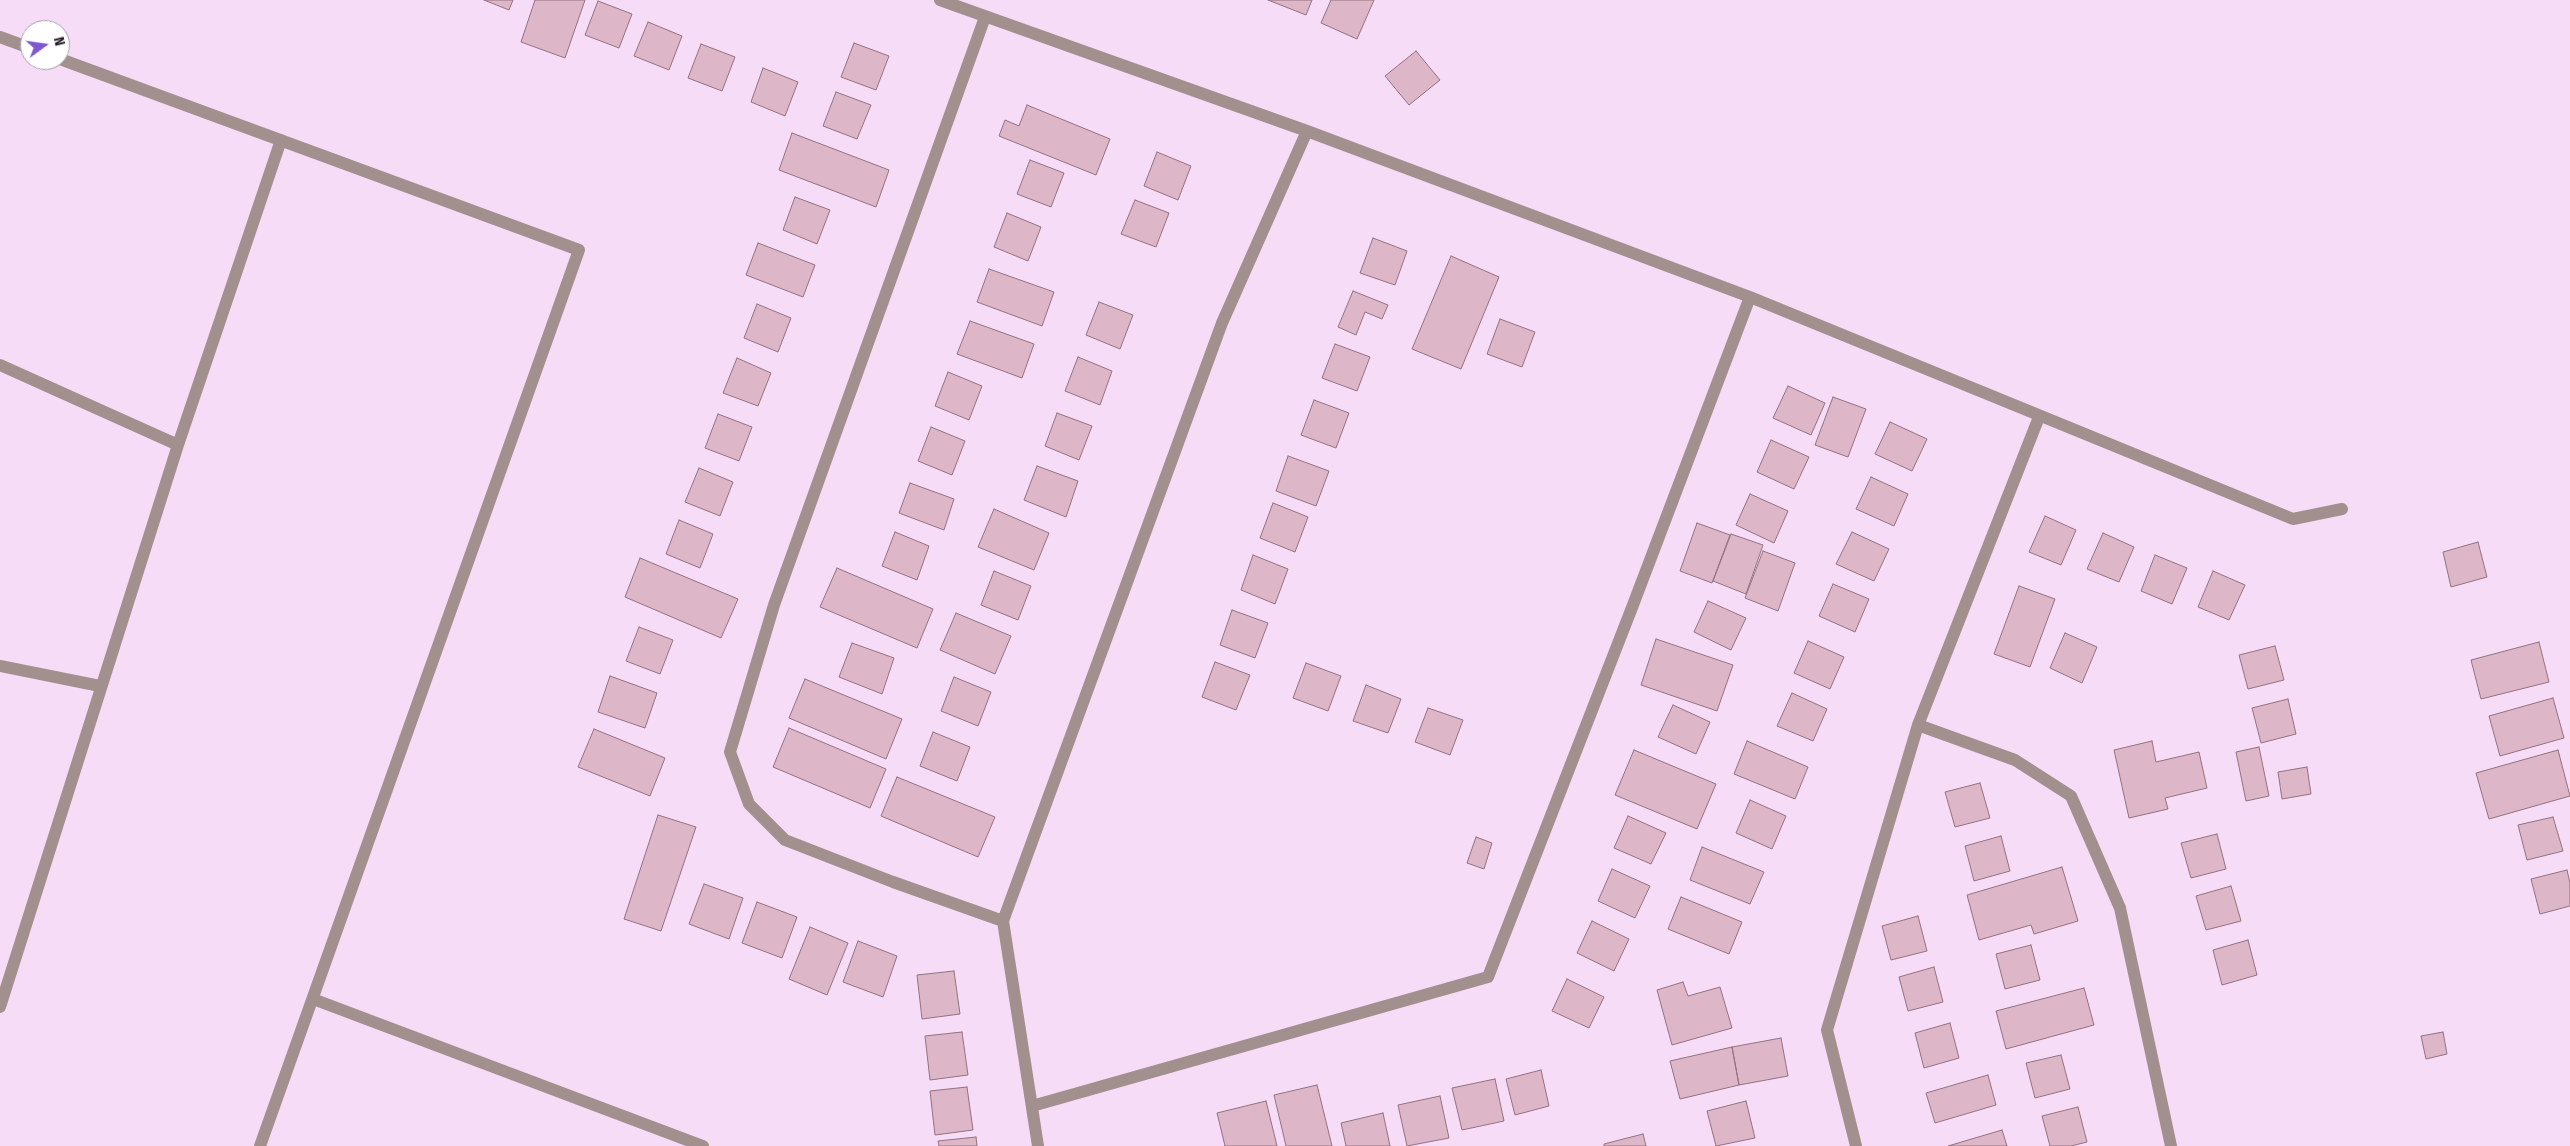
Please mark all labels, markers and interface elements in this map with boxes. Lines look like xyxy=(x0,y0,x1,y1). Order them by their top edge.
north arrow xyxy=(20,20,70,70)
text: N xyxy=(50,35,68,48)

